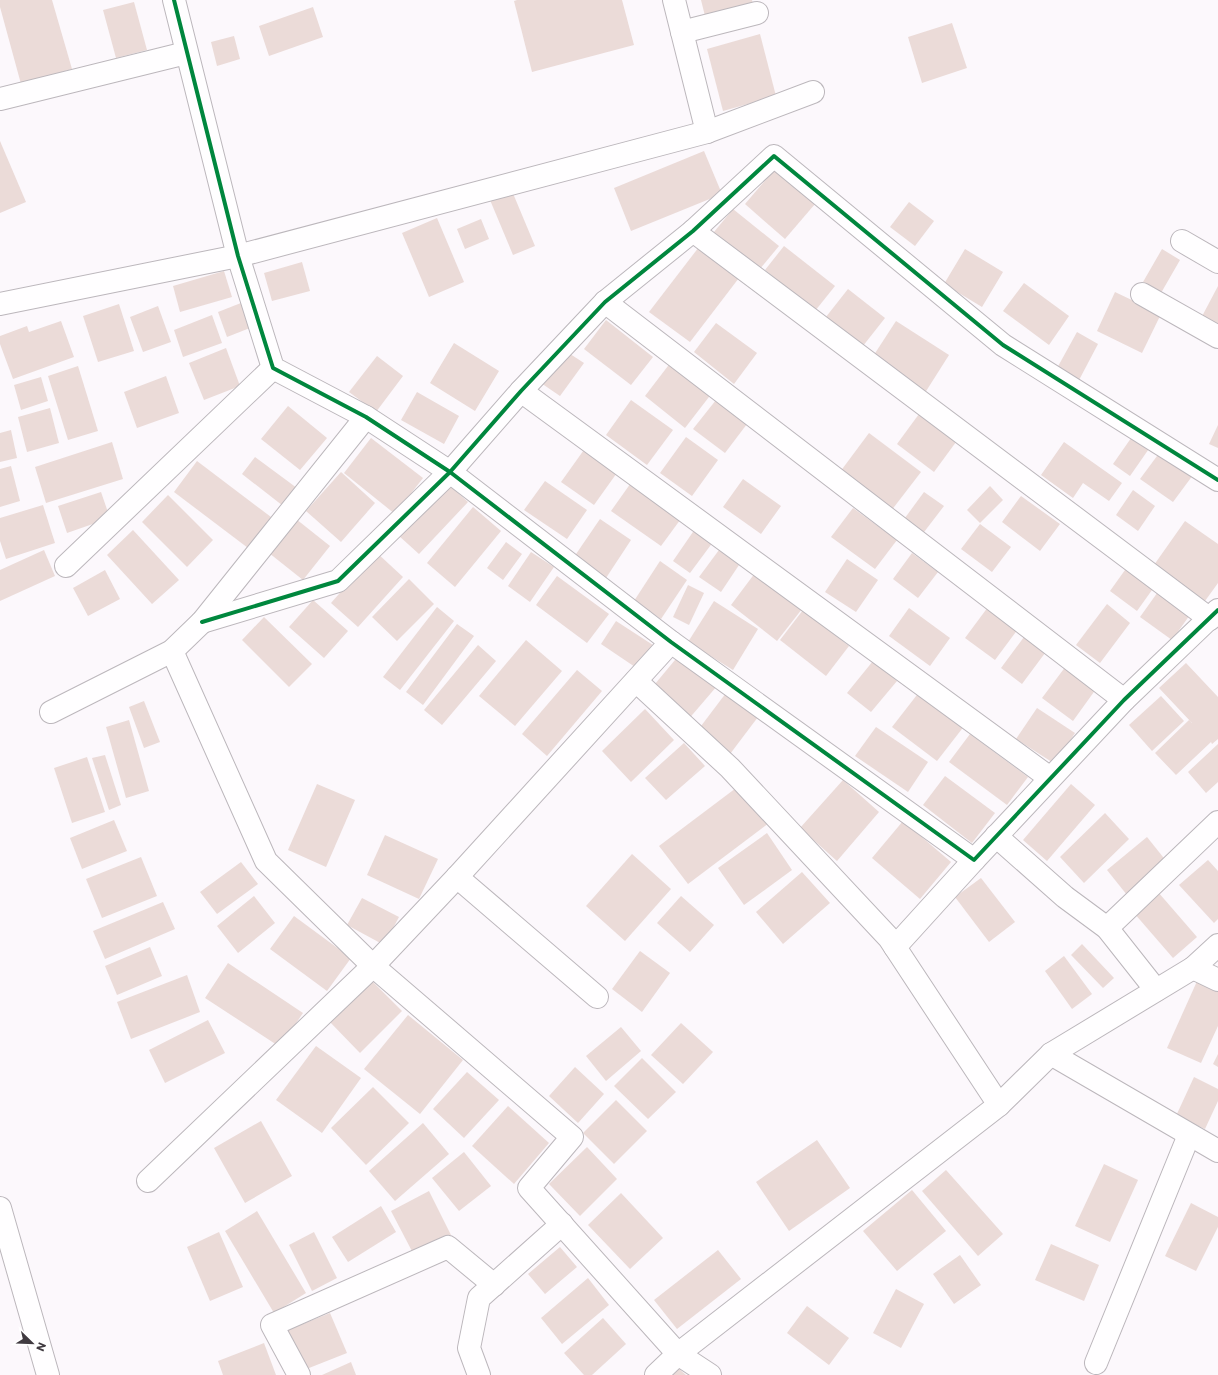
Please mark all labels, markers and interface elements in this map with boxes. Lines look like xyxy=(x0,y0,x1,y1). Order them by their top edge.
north arrow xyxy=(12,1323,52,1363)
text: N xyxy=(32,1340,50,1354)

